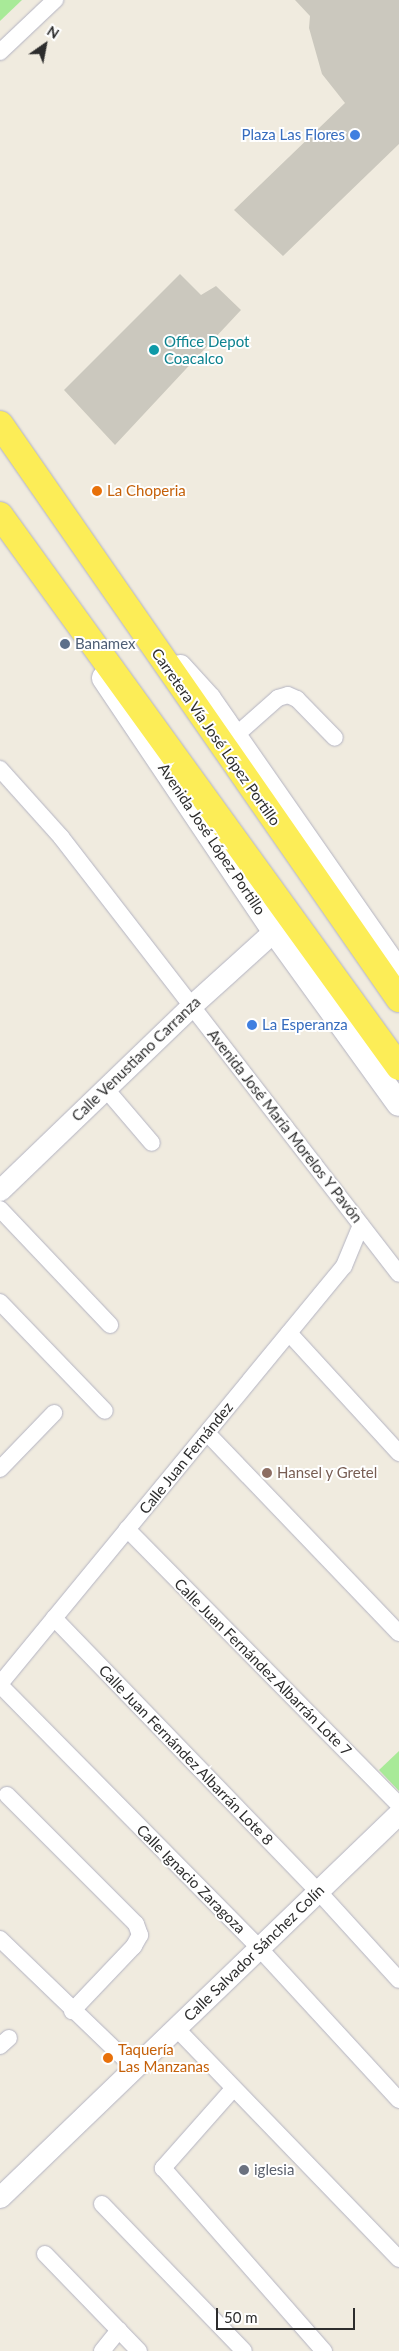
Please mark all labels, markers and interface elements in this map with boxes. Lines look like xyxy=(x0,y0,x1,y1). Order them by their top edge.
north arrow xyxy=(20,20,70,70)
text: N xyxy=(44,22,63,42)
place label: Plaza Las Flores xyxy=(242,126,345,144)
marker: Plaza Las Flores xyxy=(349,129,361,141)
place label: Office Depot Coacalco xyxy=(164,332,249,367)
marker: Office Depot Coacalco xyxy=(148,344,160,356)
place label: La Choperia xyxy=(107,482,186,500)
marker: La Choperia xyxy=(91,485,103,497)
place label: Banamex xyxy=(75,635,135,653)
marker: Banamex xyxy=(59,638,71,650)
street label: Carretera Vía José López Portillo xyxy=(147,644,285,830)
street label: Avenida José López Portillo xyxy=(154,760,270,918)
street label: Calle Venustiano Carranza xyxy=(68,993,204,1125)
place label: La Esperanza xyxy=(262,1016,348,1034)
marker: La Esperanza xyxy=(246,1019,258,1031)
street label: Avenida José María Morelos Y Pavón xyxy=(203,1025,367,1227)
street label: Calle Juan Fernández xyxy=(135,1398,237,1518)
place label: Hansel y Gretel xyxy=(277,1464,378,1482)
marker: Hansel y Gretel xyxy=(261,1467,273,1479)
street label: Calle Juan Fernández Albarrán Lote 7 xyxy=(170,1574,356,1760)
street label: Calle Juan Fernández Albarrán Lote 8 xyxy=(95,1661,277,1849)
street label: Calle Ignacio Zaragoza xyxy=(133,1821,249,1937)
street label: Calle Salvador Sánchez Colín xyxy=(180,1881,328,2025)
place label: Taquería Las Manzanas xyxy=(118,2040,210,2075)
marker: Taquería Las Manzanas xyxy=(102,2052,114,2064)
place label: iglesia xyxy=(254,2161,294,2179)
marker: iglesia xyxy=(238,2164,250,2176)
scale bar xyxy=(219,2298,358,2330)
text: 50 m xyxy=(224,2308,258,2326)

